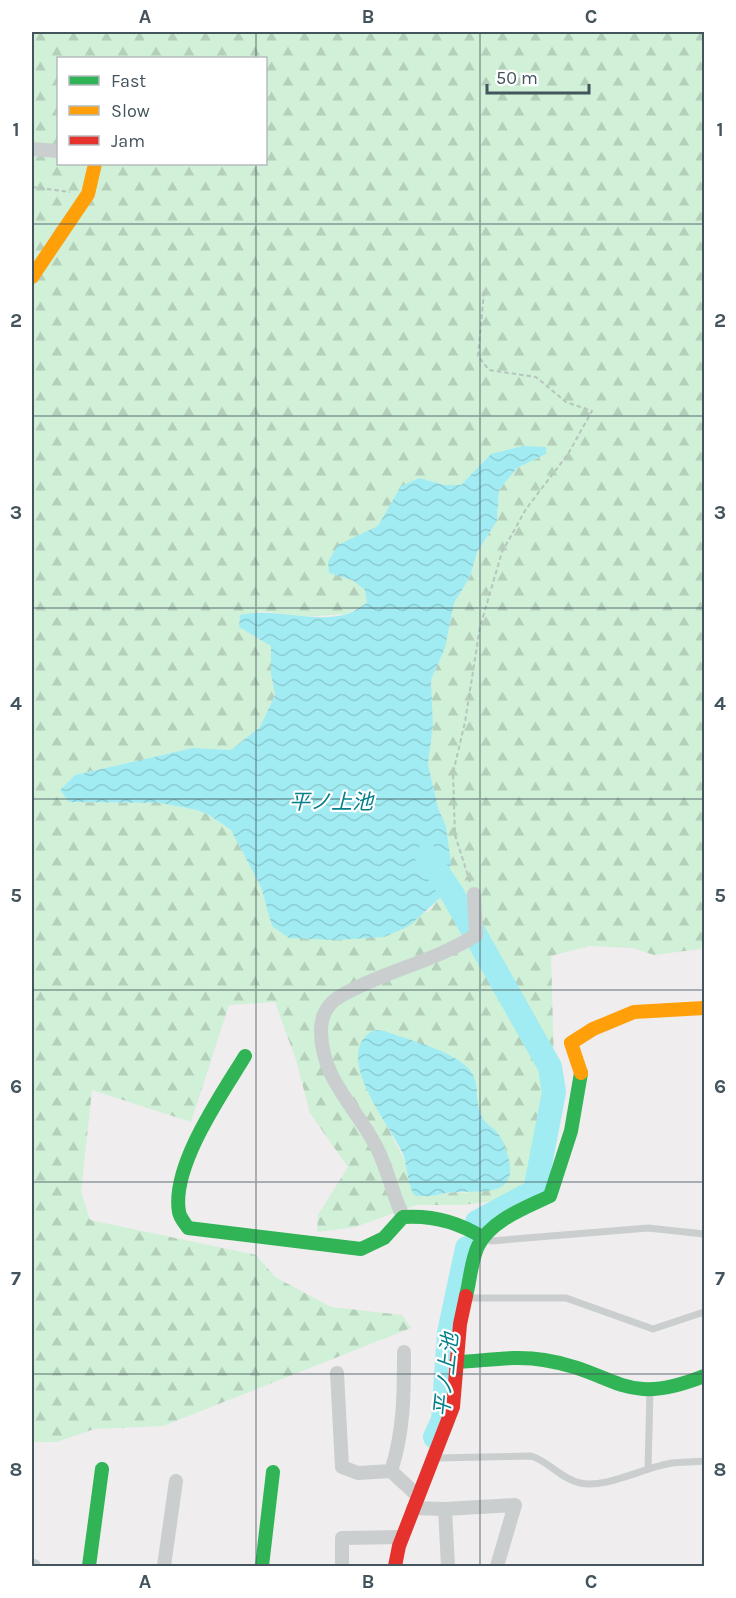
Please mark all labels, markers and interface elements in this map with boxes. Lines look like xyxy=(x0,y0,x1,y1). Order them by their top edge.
text: A xyxy=(139,5,152,28)
text: B xyxy=(362,5,374,28)
text: C xyxy=(585,5,597,28)
legend xyxy=(57,57,267,165)
scale bar xyxy=(487,57,589,95)
text: 50 m xyxy=(496,67,538,89)
text: Fast xyxy=(111,70,146,92)
text: Slow xyxy=(111,100,150,122)
text: 1 xyxy=(12,118,20,141)
text: 1 xyxy=(716,118,724,141)
text: Jam xyxy=(111,130,145,152)
text: 2 xyxy=(10,309,22,332)
text: 2 xyxy=(714,309,726,332)
text: 3 xyxy=(10,501,22,524)
text: 3 xyxy=(714,501,726,524)
text: 4 xyxy=(10,692,22,715)
text: 4 xyxy=(714,692,726,715)
water label: 平ノ上池 xyxy=(289,790,375,814)
text: 5 xyxy=(10,884,22,907)
text: 5 xyxy=(714,884,726,907)
text: 6 xyxy=(10,1075,22,1098)
text: 6 xyxy=(714,1075,726,1098)
text: 7 xyxy=(11,1267,21,1290)
text: 7 xyxy=(715,1267,725,1290)
water label: 平ノ上池 xyxy=(430,1330,463,1418)
text: 8 xyxy=(10,1458,22,1481)
text: 8 xyxy=(714,1458,726,1481)
text: A xyxy=(139,1570,152,1593)
text: B xyxy=(362,1570,374,1593)
text: C xyxy=(585,1570,597,1593)

